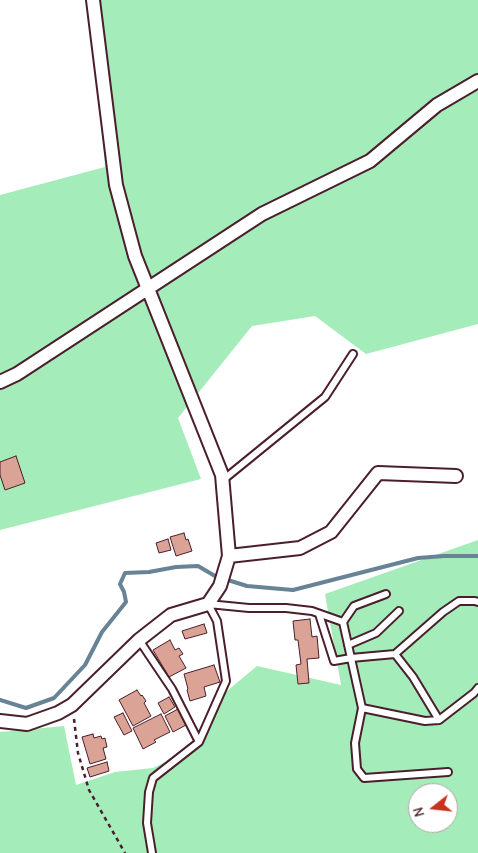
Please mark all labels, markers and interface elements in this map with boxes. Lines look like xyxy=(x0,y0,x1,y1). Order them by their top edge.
north arrow xyxy=(408,783,458,833)
text: N xyxy=(410,805,428,819)

